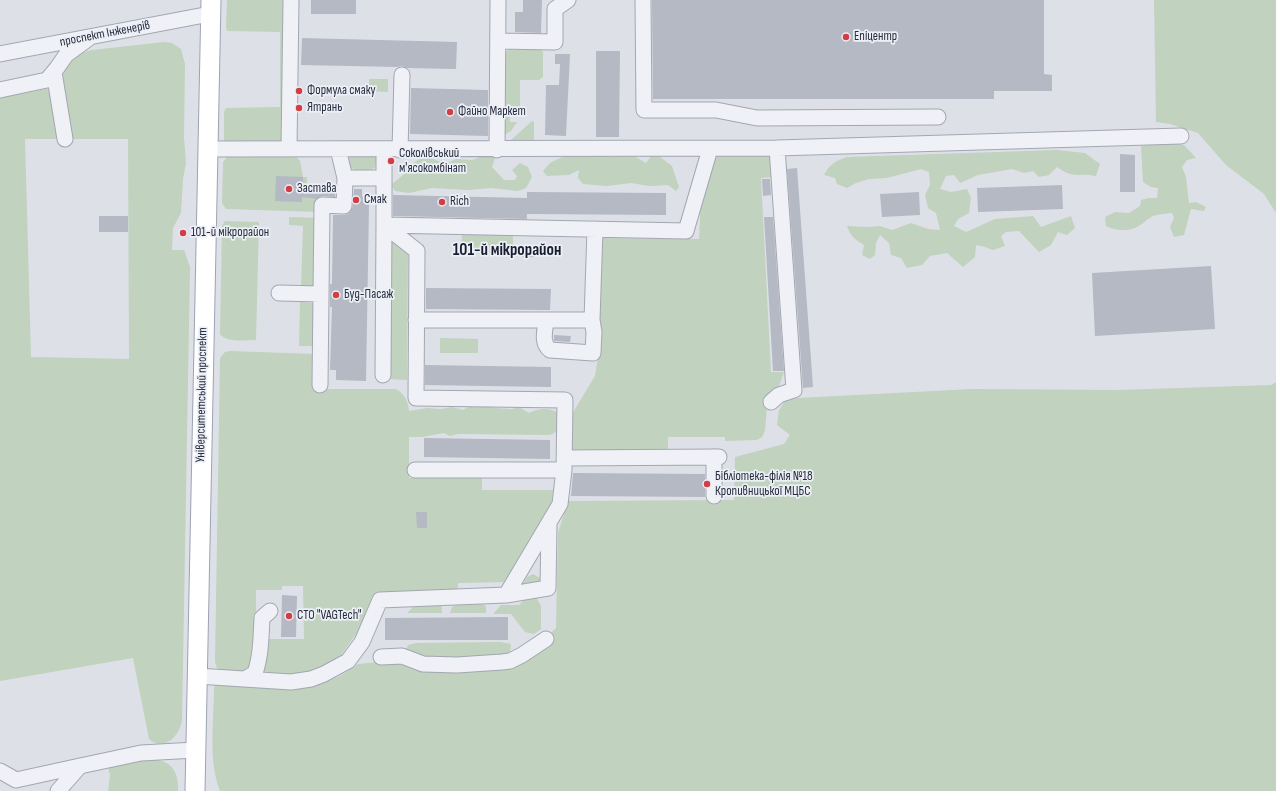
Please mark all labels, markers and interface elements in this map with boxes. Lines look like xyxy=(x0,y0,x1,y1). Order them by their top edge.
street label: проспект Інженерів xyxy=(59,18,151,50)
place label: Епіцентр xyxy=(854,29,897,45)
marker: Епіцентр xyxy=(841,32,851,42)
place label: Формула смаку xyxy=(307,83,376,99)
marker: Формула смаку xyxy=(294,86,304,96)
place label: Ятрань xyxy=(307,100,342,116)
marker: Ятрань xyxy=(294,103,304,113)
place label: Файно Маркет xyxy=(458,104,526,120)
marker: Файно Маркет xyxy=(445,107,455,117)
place label: Соколівський м'ясокомбінат xyxy=(399,146,466,177)
marker: Соколівський м'ясокомбінат xyxy=(386,156,396,166)
place label: Застава xyxy=(297,181,337,197)
marker: Застава xyxy=(284,184,294,194)
place label: Смак xyxy=(364,192,387,208)
place label: Rich xyxy=(450,194,469,210)
marker: Смак xyxy=(351,195,361,205)
marker: Rich xyxy=(437,197,447,207)
place label: 101-й мікрорайон xyxy=(191,225,269,241)
marker: 101-й мікрорайон xyxy=(178,228,188,238)
district label: 101-й мікрорайон xyxy=(453,241,561,261)
place label: Буд-Пасаж xyxy=(344,287,393,303)
marker: Буд-Пасаж xyxy=(331,290,341,300)
street label: Університетський проспект xyxy=(193,327,211,463)
place label: Бібліотека-філія №18 Кропивницької МЦБС xyxy=(715,469,813,500)
marker: Бібліотека-філія №18 Кропивницької МЦБС xyxy=(702,479,712,489)
place label: СТО "VAGTech" xyxy=(297,608,362,624)
marker: СТО "VAGTech" xyxy=(284,611,294,621)

